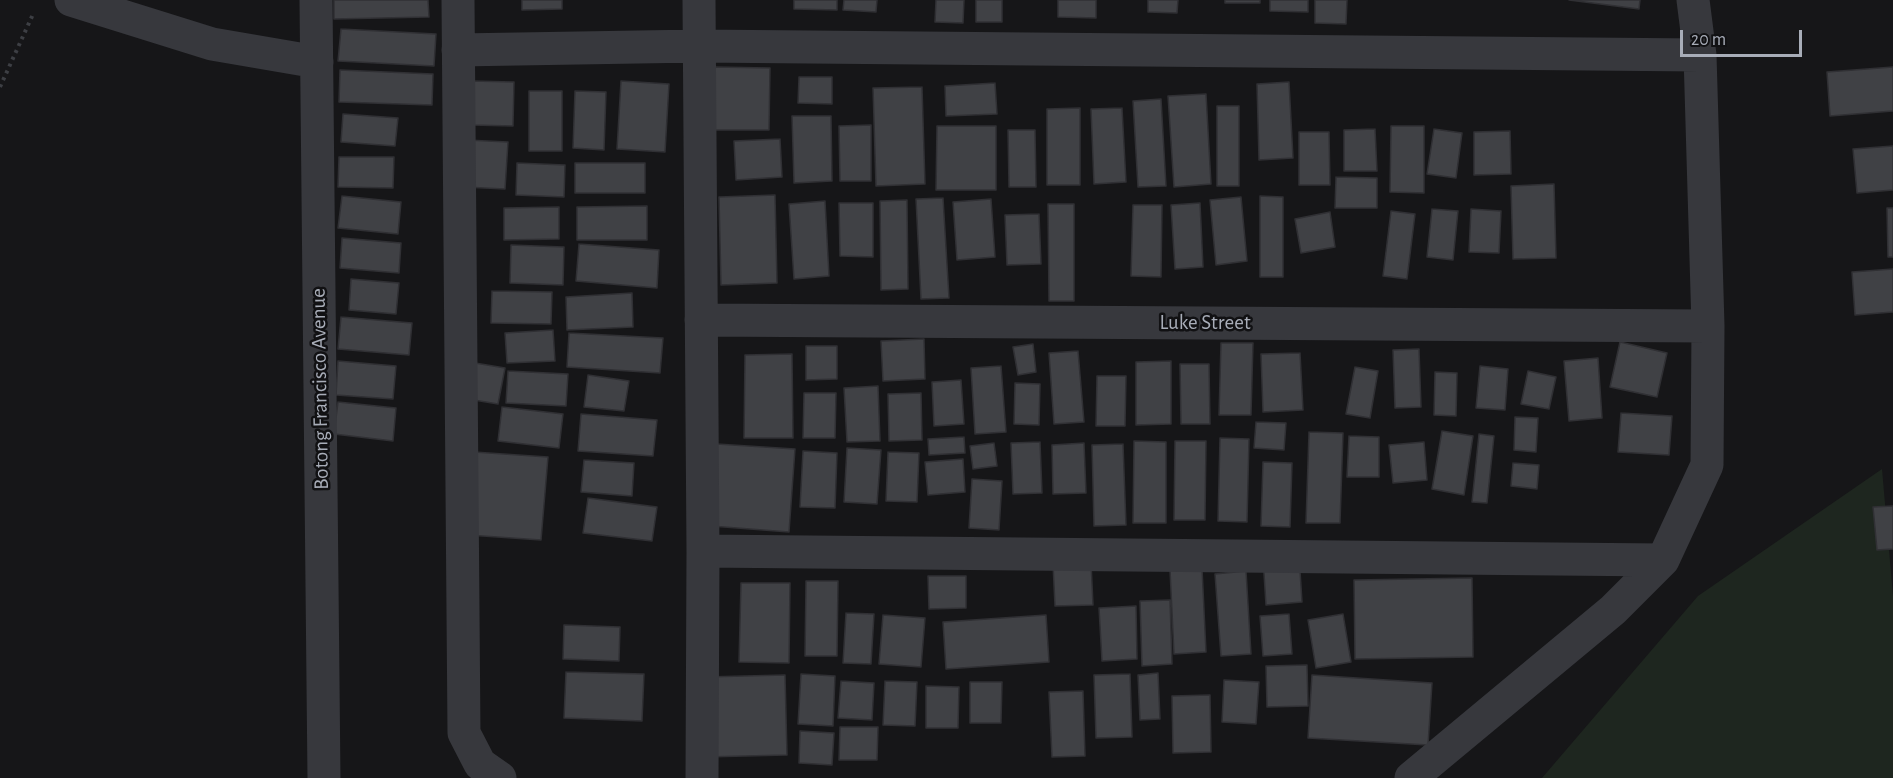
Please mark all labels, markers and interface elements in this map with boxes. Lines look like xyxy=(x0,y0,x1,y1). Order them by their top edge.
scale bar xyxy=(1683,18,1804,56)
text: 20 m xyxy=(1691,31,1726,49)
street label: Botong Francisco Avenue xyxy=(306,288,334,490)
street label: Luke Street xyxy=(1159,310,1251,336)

